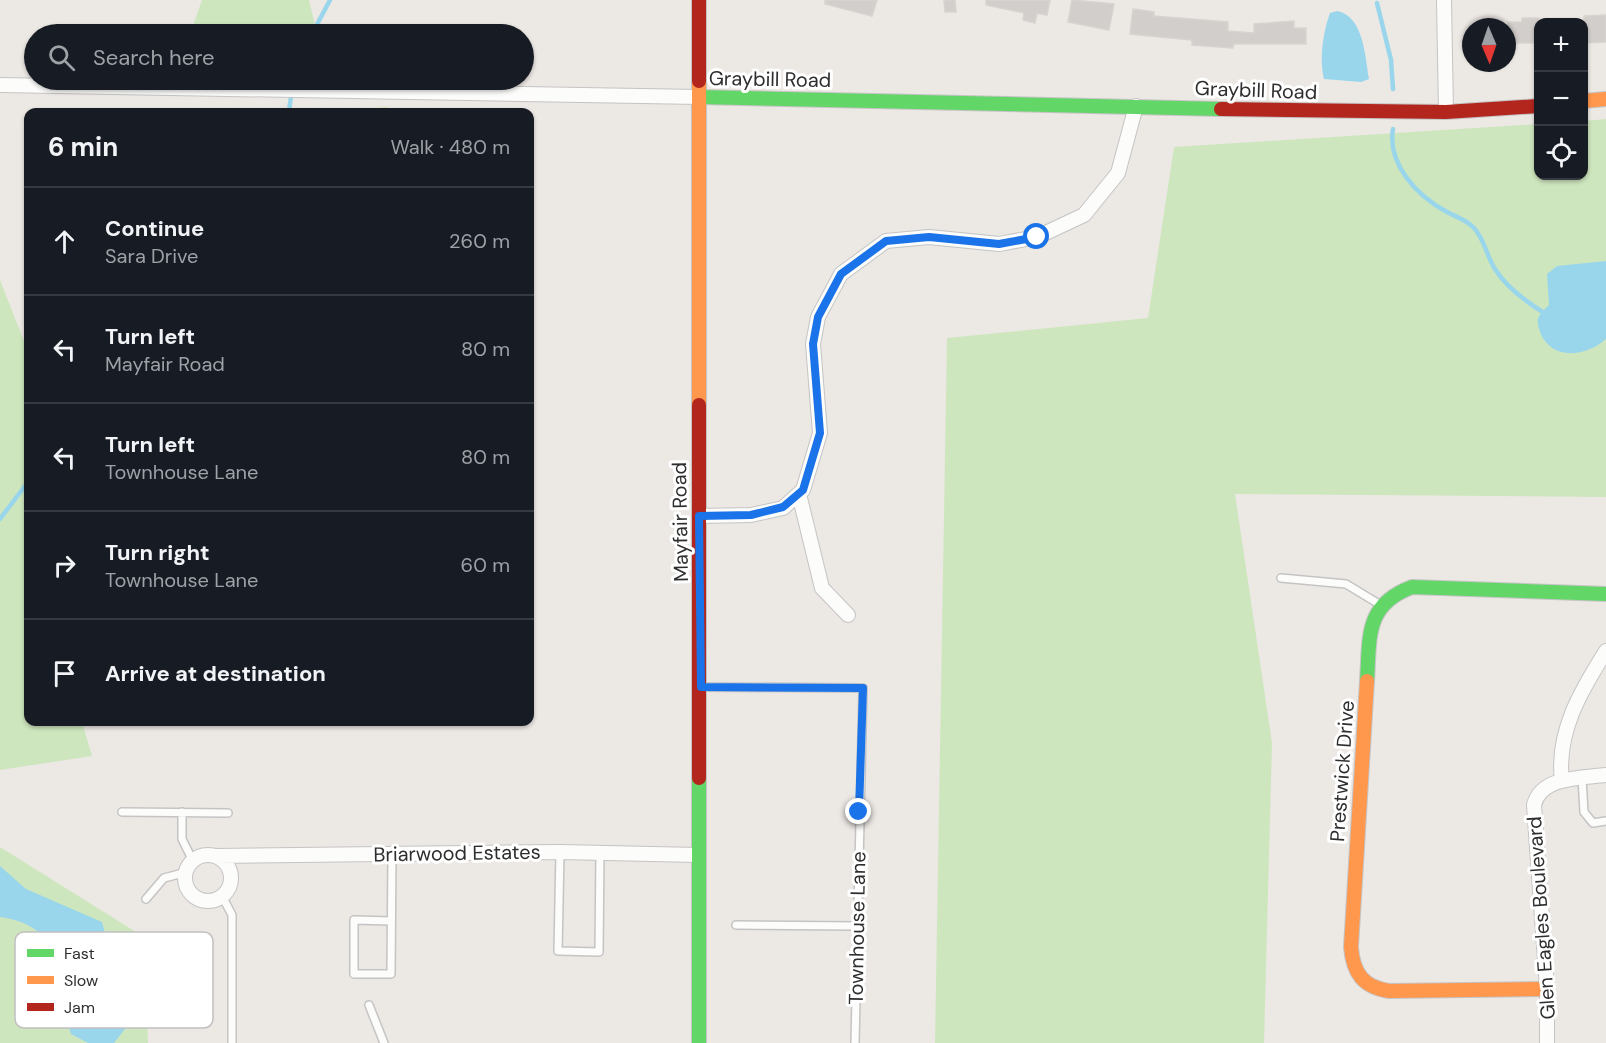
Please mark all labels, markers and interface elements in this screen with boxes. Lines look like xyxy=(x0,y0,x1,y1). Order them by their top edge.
north arrow xyxy=(1462,18,1516,72)
map controls xyxy=(1534,18,1588,180)
button: + xyxy=(1534,18,1588,72)
search box xyxy=(24,24,534,90)
icon: search xyxy=(45,41,78,74)
text: Search here xyxy=(93,43,214,72)
street label: Graybill Road xyxy=(709,65,831,93)
button: − xyxy=(1534,72,1588,126)
street label: Graybill Road xyxy=(1194,75,1318,105)
button: locate xyxy=(1534,126,1588,180)
text: 6 min xyxy=(48,130,118,164)
text: Walk · 480 m xyxy=(390,134,510,160)
text: Continue xyxy=(105,214,204,243)
route start xyxy=(1023,223,1049,249)
icon: ahead xyxy=(48,225,81,258)
text: 260 m xyxy=(449,228,510,254)
text: Sara Drive xyxy=(105,243,198,269)
text: Turn left xyxy=(105,322,195,351)
icon: left xyxy=(48,333,81,366)
text: 80 m xyxy=(461,336,510,362)
text: Mayfair Road xyxy=(105,351,225,377)
text: Turn left xyxy=(105,430,195,459)
icon: left xyxy=(48,441,81,474)
text: 80 m xyxy=(461,444,510,470)
text: Townhouse Lane xyxy=(105,459,258,485)
street label: Mayfair Road xyxy=(666,462,694,582)
text: Turn right xyxy=(105,538,210,567)
icon: right xyxy=(48,549,81,582)
text: 60 m xyxy=(461,552,510,578)
text: Townhouse Lane xyxy=(105,567,258,593)
icon: arrive xyxy=(48,657,81,690)
text: Arrive at destination xyxy=(105,659,326,688)
street label: Prestwick Drive xyxy=(1324,699,1360,843)
route end xyxy=(845,798,871,824)
street label: Glen Eagles Boulevard xyxy=(1521,816,1561,1020)
street label: Briarwood Estates xyxy=(373,839,541,867)
street label: Townhouse Lane xyxy=(843,851,871,1005)
legend xyxy=(15,932,213,1028)
text: Fast xyxy=(64,943,95,964)
text: Slow xyxy=(64,970,98,991)
text: Jam xyxy=(64,997,95,1018)

